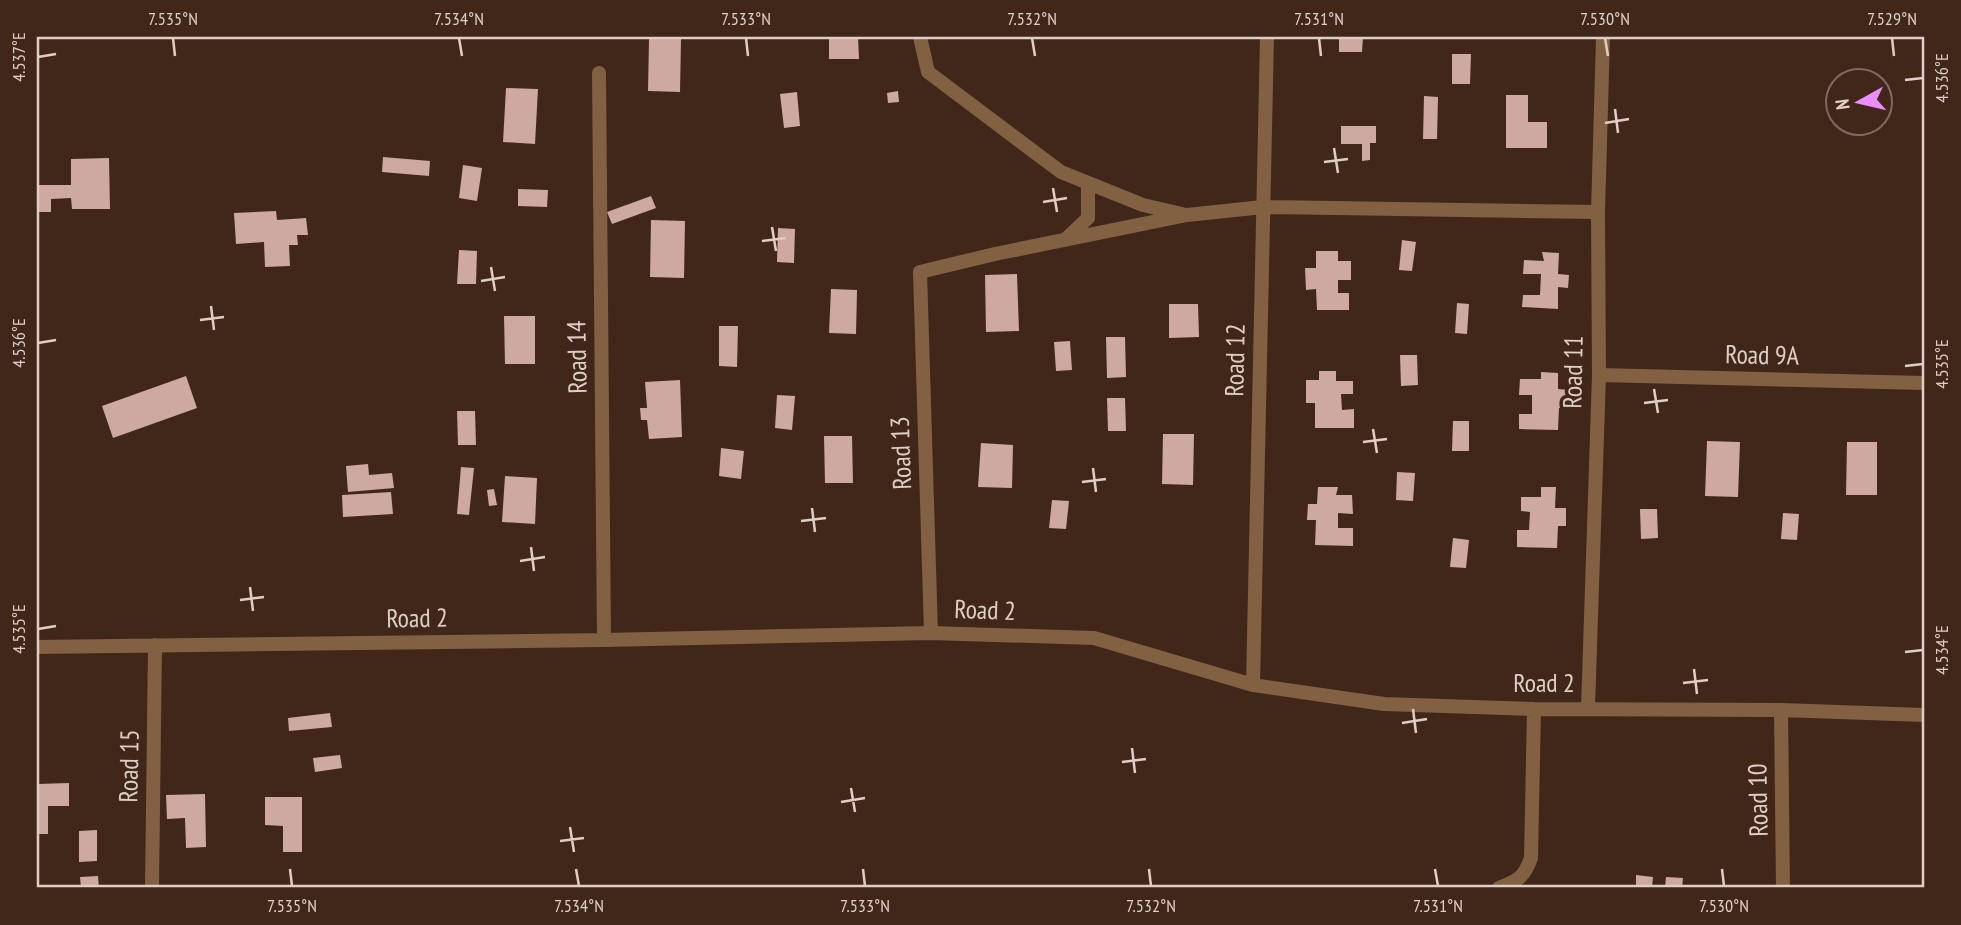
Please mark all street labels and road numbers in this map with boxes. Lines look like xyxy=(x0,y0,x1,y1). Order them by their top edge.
street label: Road 14 xyxy=(559,320,594,394)
street label: Road 12 xyxy=(1217,323,1252,397)
street label: Road 11 xyxy=(1555,335,1590,409)
street label: Road 9A xyxy=(1725,337,1800,372)
street label: Road 13 xyxy=(883,416,918,490)
street label: Road 2 xyxy=(954,592,1016,627)
street label: Road 2 xyxy=(386,600,448,635)
street label: Road 2 xyxy=(1513,666,1575,699)
street label: Road 15 xyxy=(111,729,146,803)
street label: Road 10 xyxy=(1740,763,1775,837)

